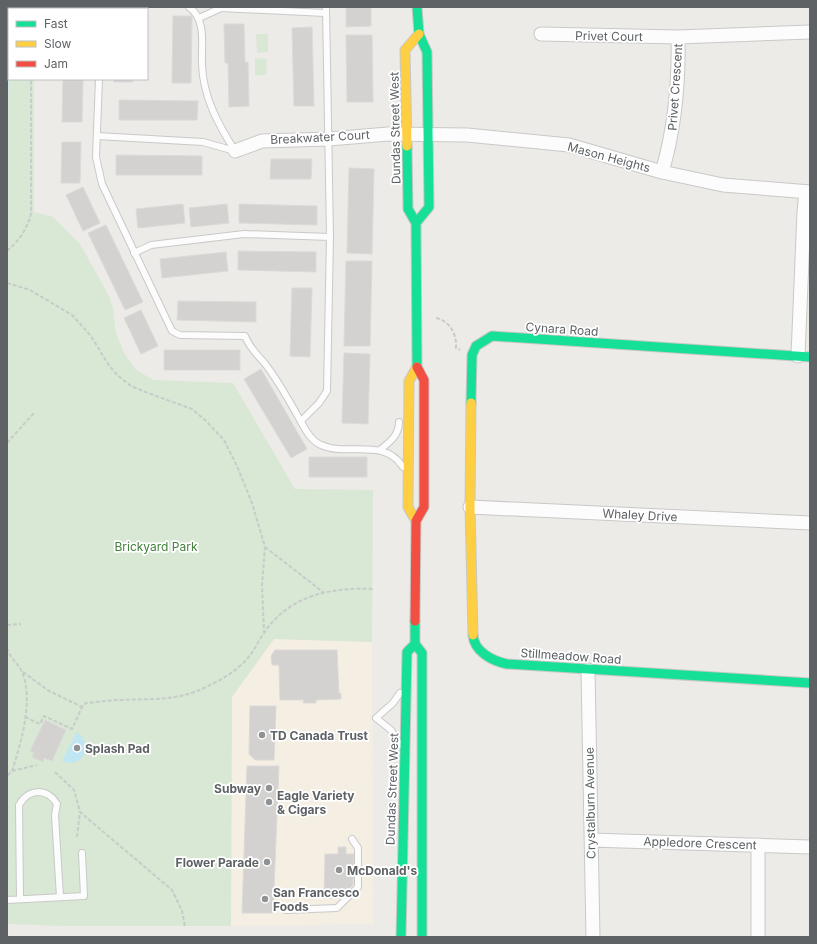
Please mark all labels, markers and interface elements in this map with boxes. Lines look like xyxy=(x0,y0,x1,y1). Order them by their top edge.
legend xyxy=(8,8,148,80)
text: Fast xyxy=(44,16,68,31)
street label: Privet Court xyxy=(575,28,643,44)
text: Slow xyxy=(44,36,72,51)
street label: Privet Crescent xyxy=(664,43,686,131)
text: Jam xyxy=(44,56,68,71)
street label: Dundas Street West xyxy=(387,72,403,184)
street label: Breakwater Court xyxy=(270,127,370,147)
street label: Mason Heights xyxy=(566,139,652,175)
street label: Cynara Road xyxy=(525,319,599,339)
street label: Whaley Drive xyxy=(602,506,678,524)
park label: Brickyard Park xyxy=(114,539,198,554)
street label: Stillmeadow Road xyxy=(520,645,622,667)
place label: TD Canada Trust xyxy=(270,728,369,743)
marker: TD Canada Trust xyxy=(257,730,267,740)
street label: Dundas Street West xyxy=(383,733,401,845)
place label: Splash Pad xyxy=(85,741,150,756)
marker: Splash Pad xyxy=(72,743,82,753)
street label: Crystalburn Avenue xyxy=(582,747,598,859)
place label: Subway xyxy=(214,781,262,796)
marker: Subway xyxy=(264,783,274,793)
place label: Eagle Variety & Cigars xyxy=(277,788,355,817)
marker: Eagle Variety & Cigars xyxy=(264,797,274,807)
street label: Appledore Crescent xyxy=(643,834,757,852)
place label: Flower Parade xyxy=(176,855,259,870)
marker: Flower Parade xyxy=(262,857,272,867)
place label: McDonald's xyxy=(347,863,417,878)
marker: McDonald's xyxy=(334,865,344,875)
place label: San Francesco Foods xyxy=(273,885,359,914)
marker: San Francesco Foods xyxy=(260,894,270,904)

